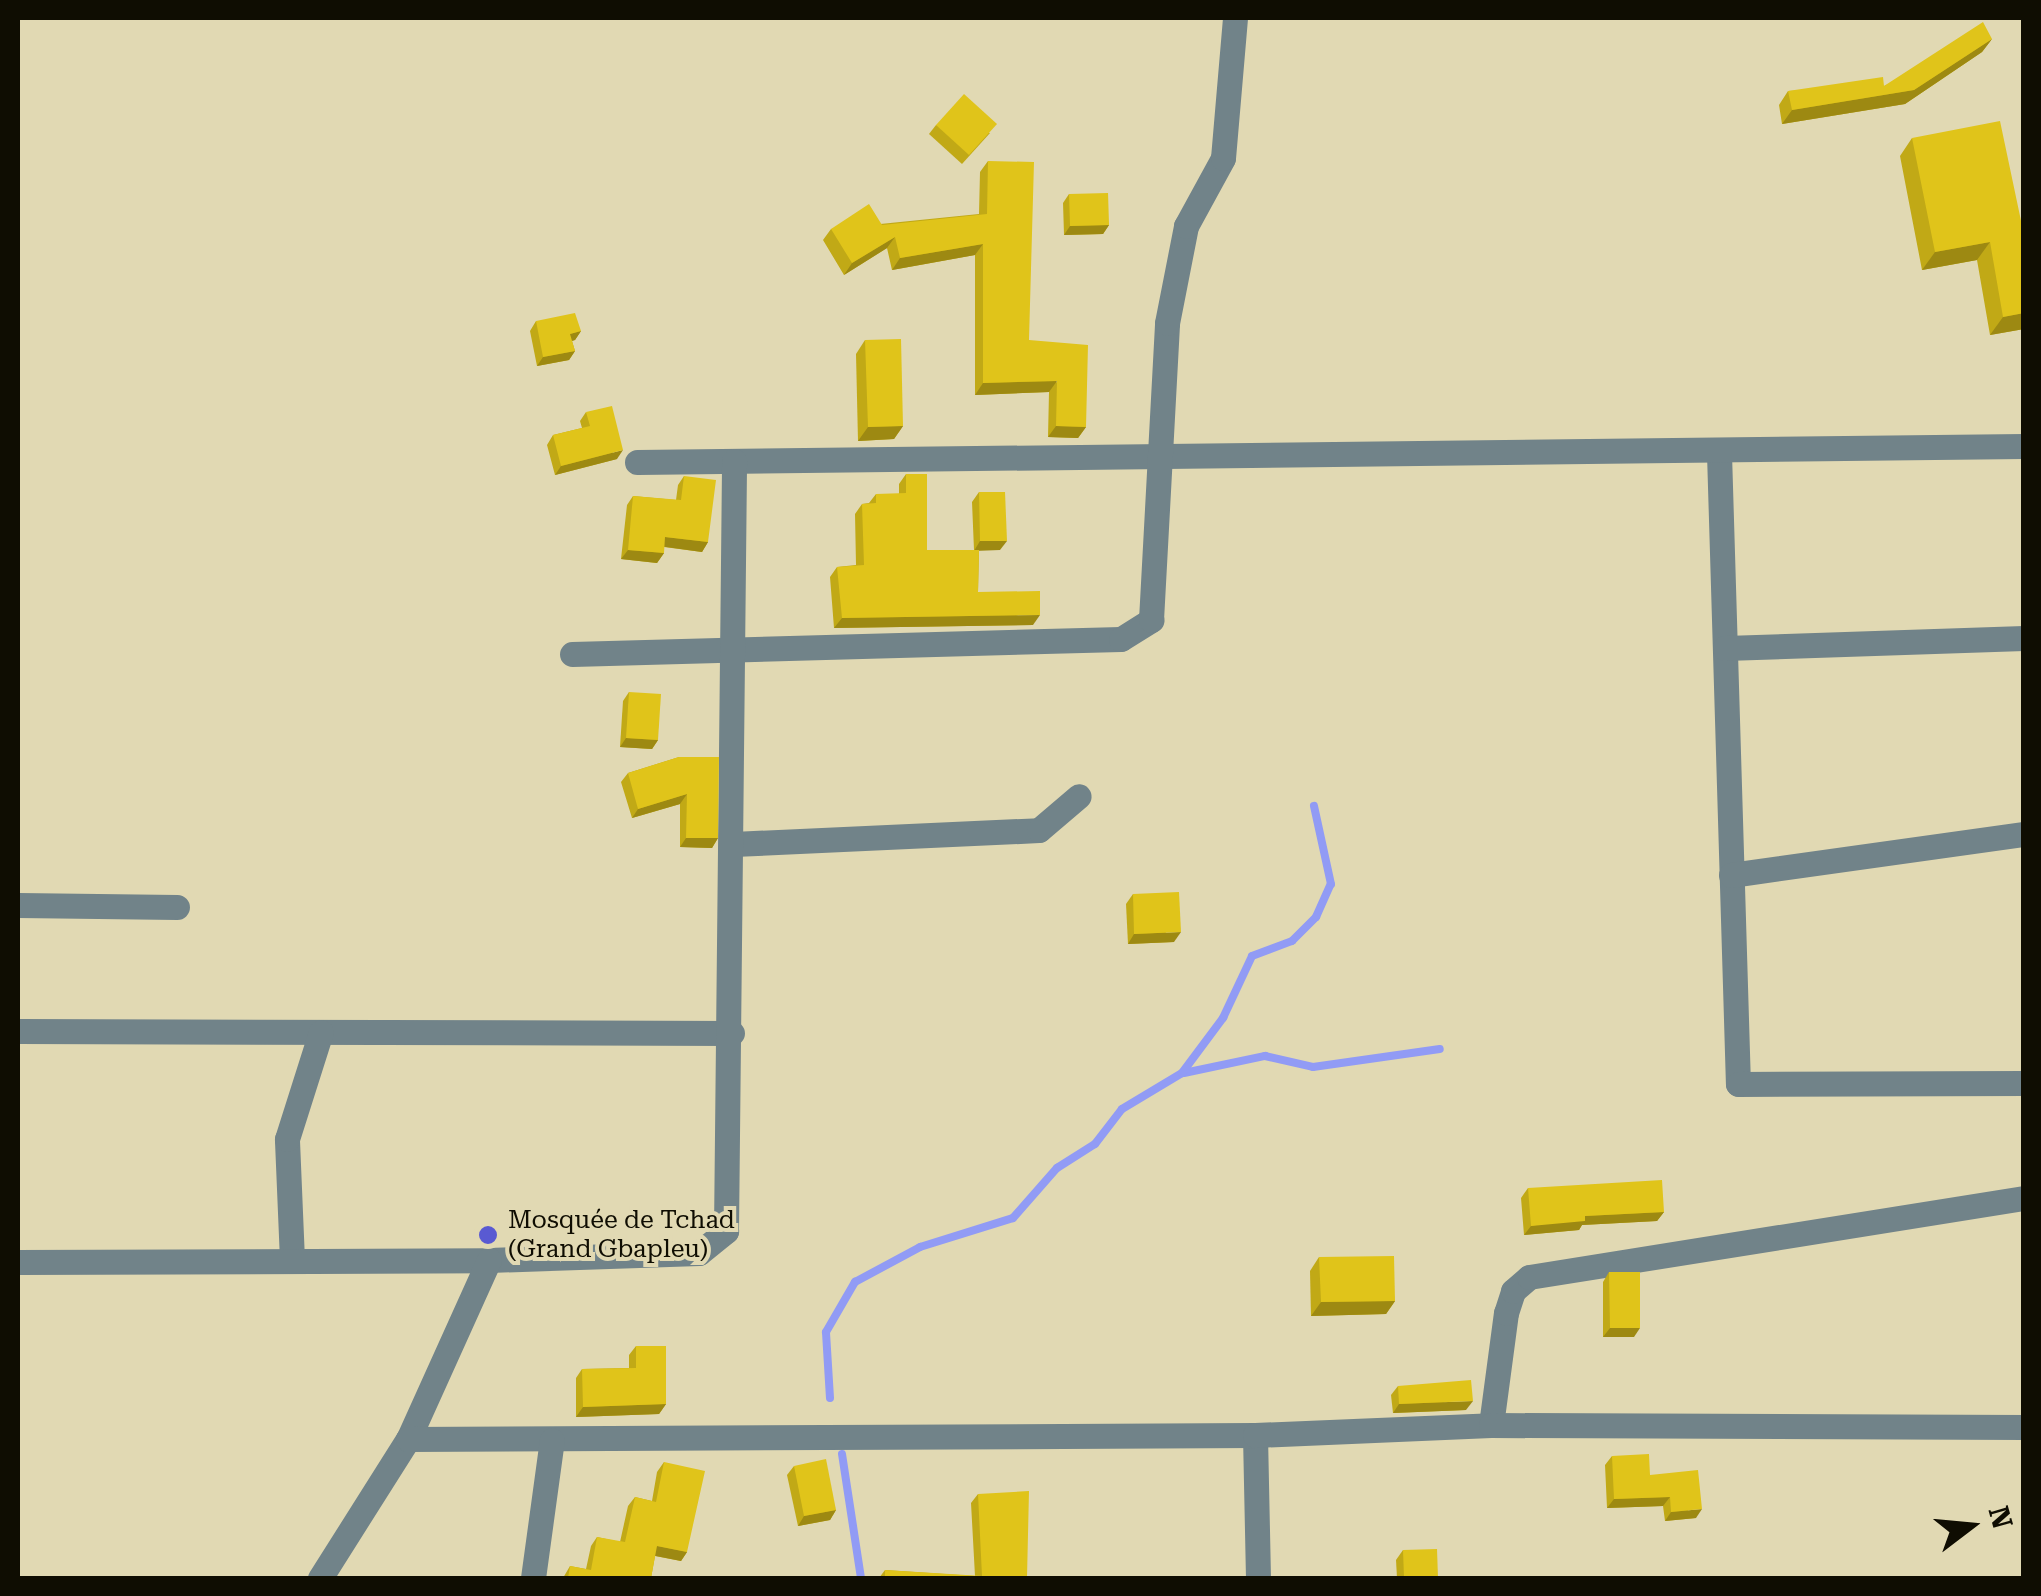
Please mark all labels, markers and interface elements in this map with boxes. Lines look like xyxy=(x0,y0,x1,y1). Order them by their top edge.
place label: Mosquée de Tchad (Grand Gbapleu) xyxy=(508,1206,735,1265)
marker: Mosquée de Tchad (Grand Gbapleu) xyxy=(477,1224,499,1246)
north arrow xyxy=(1921,1476,2021,1576)
text: N xyxy=(1981,1503,2019,1533)

